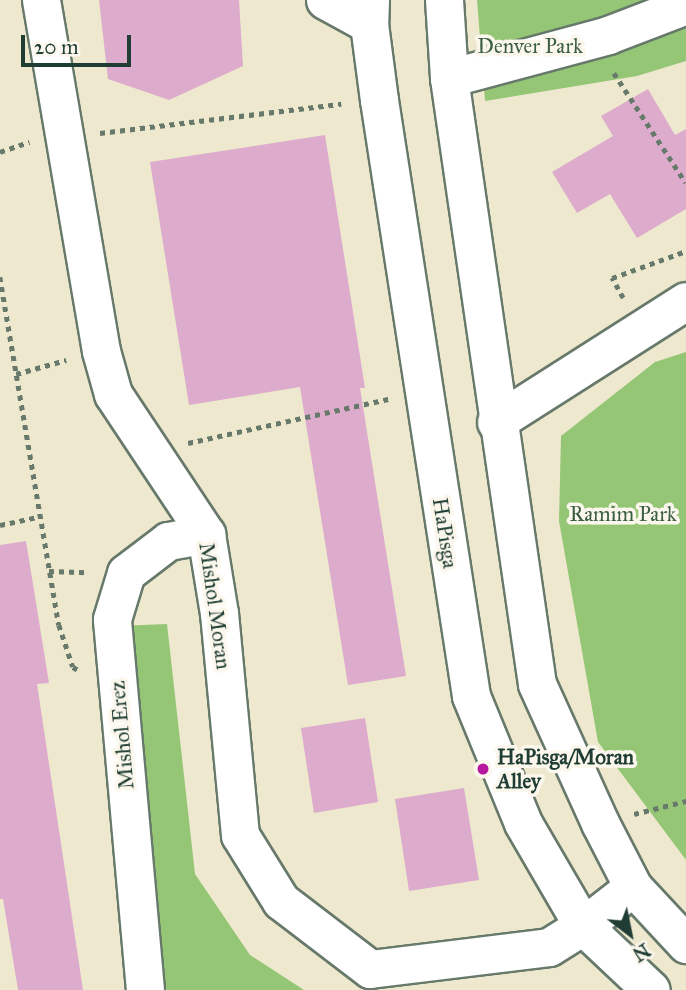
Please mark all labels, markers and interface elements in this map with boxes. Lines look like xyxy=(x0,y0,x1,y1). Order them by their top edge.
scale bar xyxy=(24,21,135,65)
park label: Denver Park xyxy=(477,33,583,59)
text: 20 m xyxy=(34,34,79,60)
street label: HaPisga xyxy=(427,496,463,570)
park label: Ramim Park xyxy=(569,501,677,527)
street label: Mishol Moran xyxy=(194,541,236,671)
street label: Mishol Erez xyxy=(105,680,139,790)
place label: HaPisga/Moran Alley xyxy=(497,744,634,794)
marker: HaPisga/Moran Alley xyxy=(475,761,491,777)
north arrow xyxy=(595,899,665,969)
text: N xyxy=(628,938,654,966)

